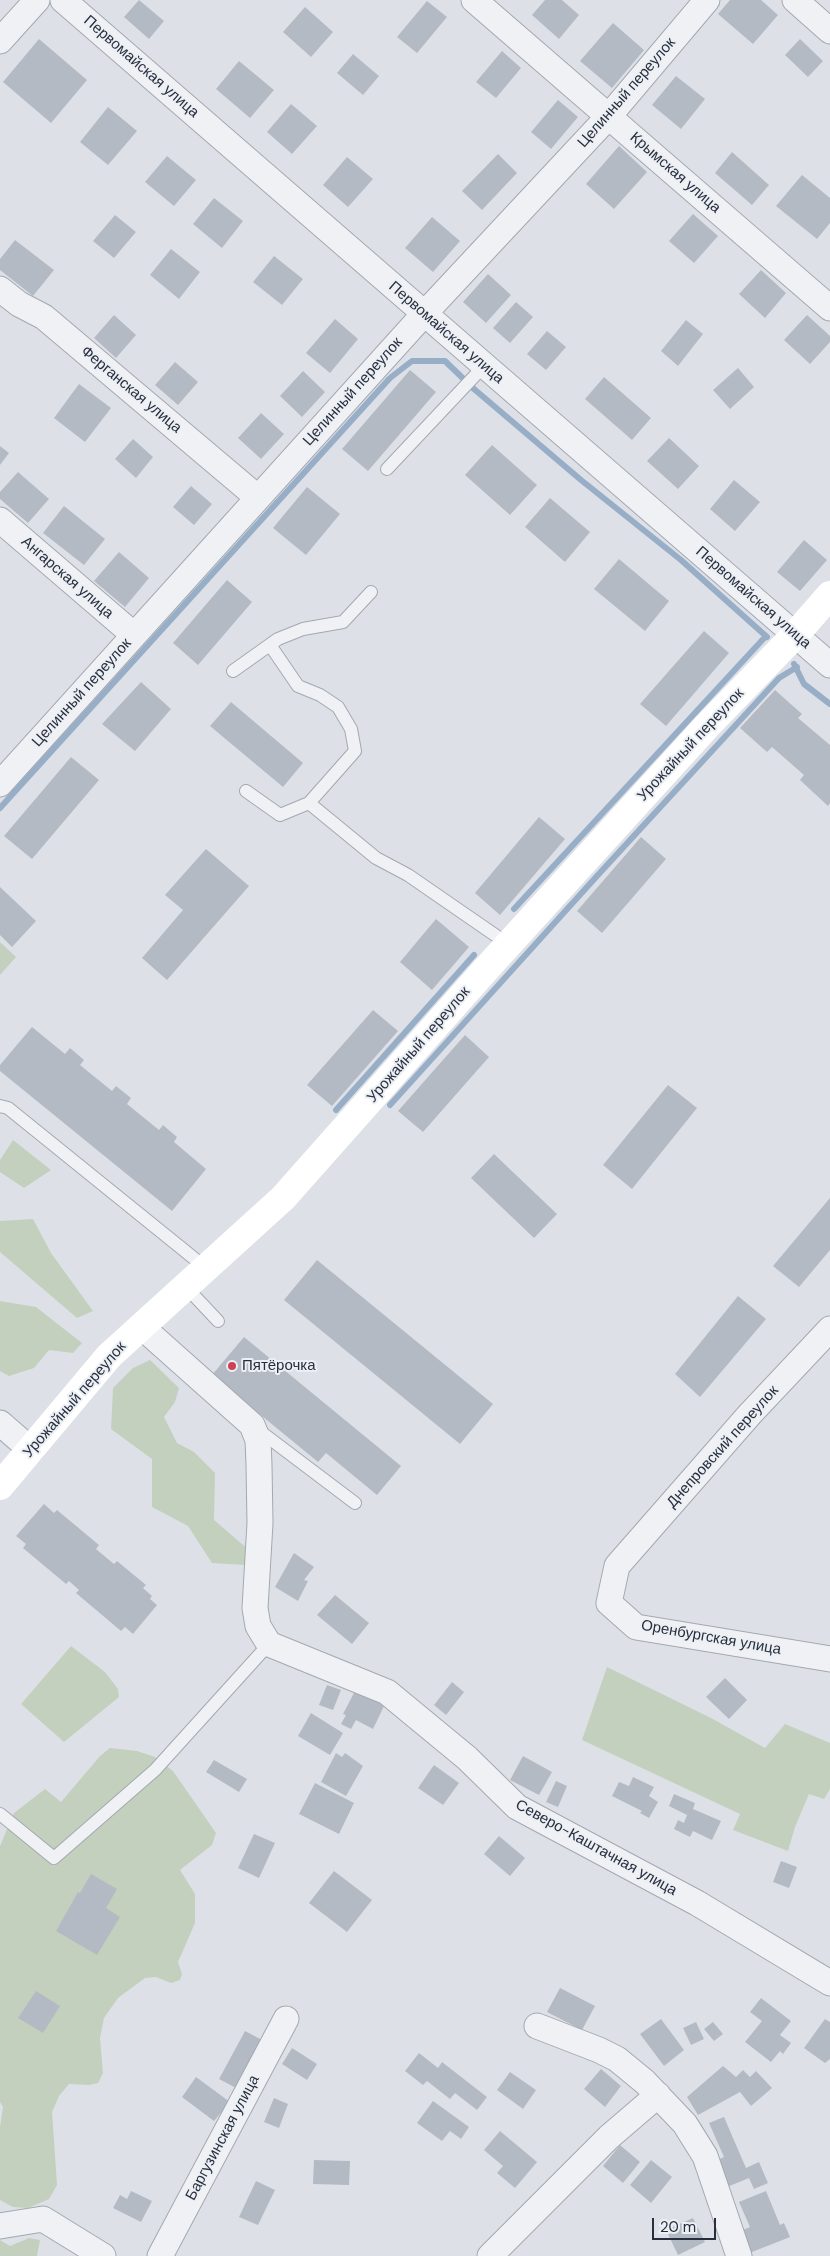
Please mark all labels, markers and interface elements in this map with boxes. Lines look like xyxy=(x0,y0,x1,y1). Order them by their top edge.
street label: Первомайская улица xyxy=(80,12,202,122)
street label: Целинный переулок xyxy=(574,34,680,152)
street label: Крымская улица xyxy=(626,129,724,217)
street label: Первомайская улица xyxy=(385,278,507,388)
street label: Целинный переулок xyxy=(300,334,406,450)
street label: Ферганская улица xyxy=(77,343,185,437)
street label: Ангарская улица xyxy=(17,533,117,623)
street label: Первомайская улица xyxy=(692,543,814,653)
street label: Целинный переулок xyxy=(29,635,135,751)
street label: Урожайный переулок xyxy=(634,685,748,805)
street label: Урожайный переулок xyxy=(364,983,474,1107)
street label: Урожайный переулок xyxy=(20,1338,130,1462)
place label: Пятёрочка xyxy=(242,1357,316,1375)
marker: Пятёрочка xyxy=(226,1360,238,1372)
street label: Днепровский переулок xyxy=(663,1382,783,1512)
street label: Оренбургская улица xyxy=(640,1617,782,1659)
street label: Северо-Каштачная улица xyxy=(512,1796,680,1900)
street label: Баргузинская улица xyxy=(182,2072,264,2204)
scale bar xyxy=(655,2208,719,2240)
text: 20 m xyxy=(660,2217,696,2237)

